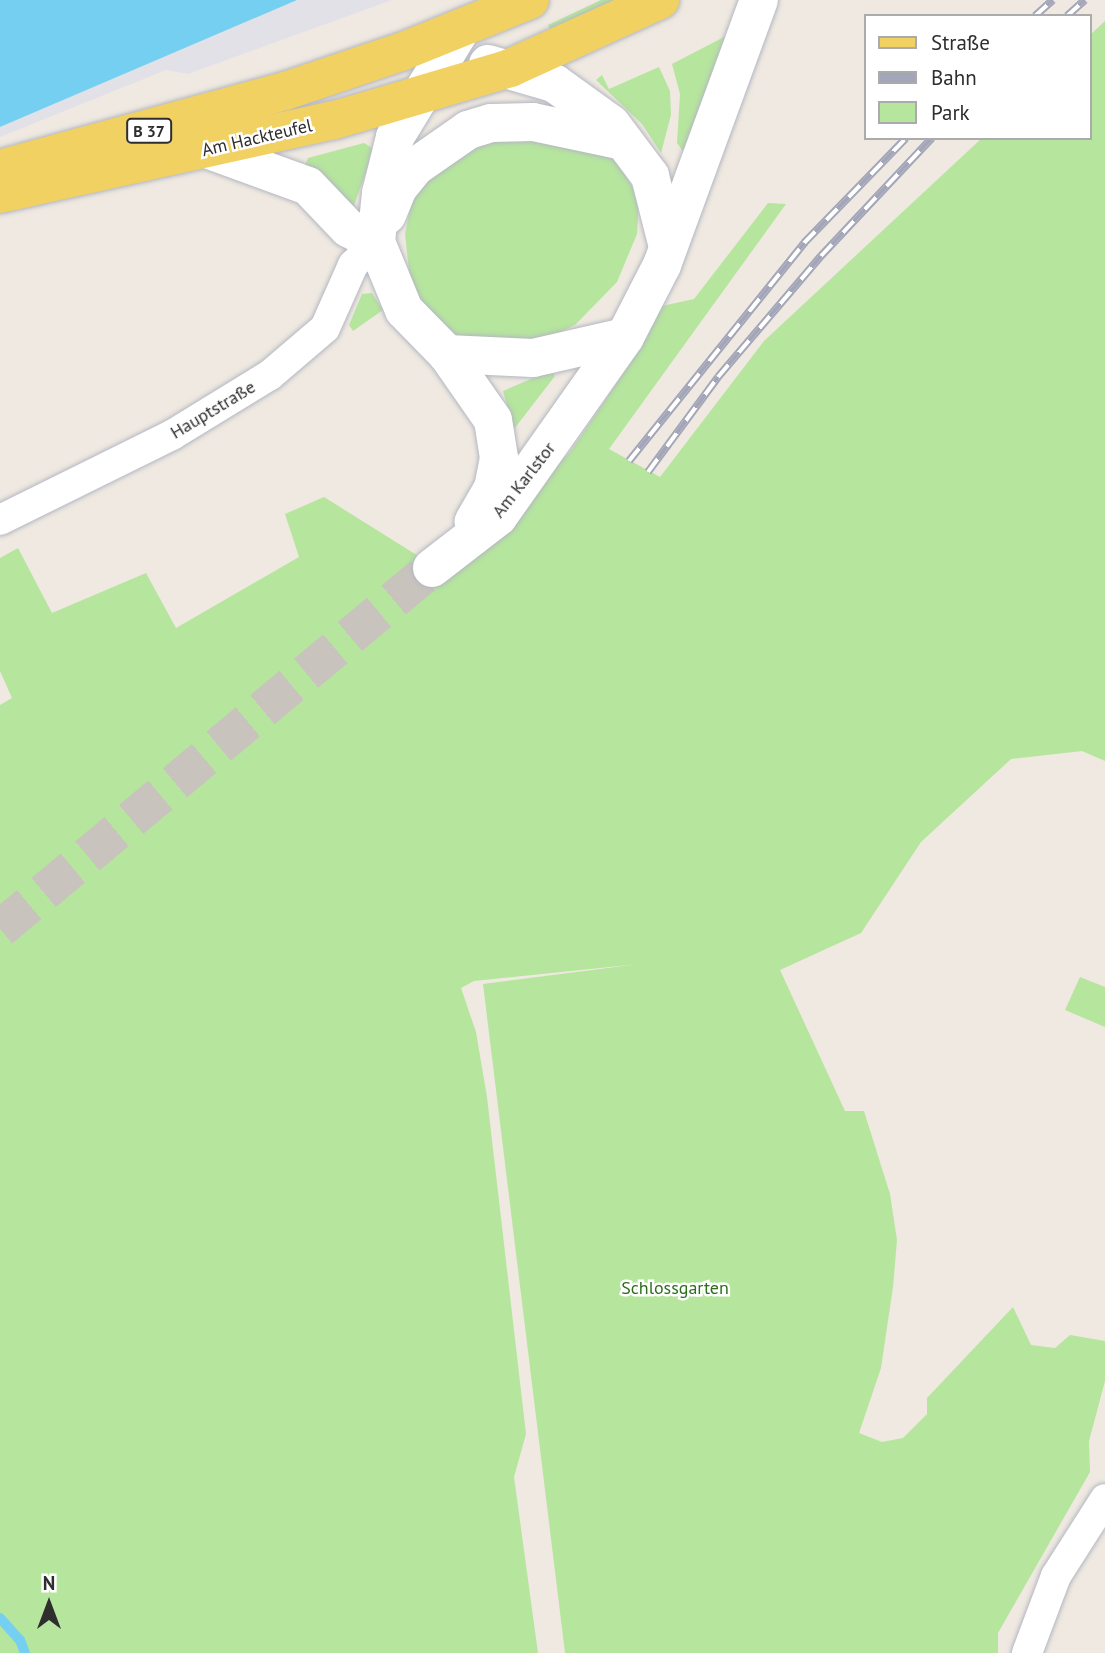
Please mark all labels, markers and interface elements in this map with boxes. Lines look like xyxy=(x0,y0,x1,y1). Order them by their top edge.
legend xyxy=(864,14,1091,140)
text: Straße xyxy=(931,29,990,56)
text: Bahn xyxy=(931,64,977,91)
text: Park xyxy=(931,99,970,126)
street label: Am Hackteufel xyxy=(200,115,314,161)
road number: B 37 xyxy=(124,119,174,144)
street label: Hauptstraße xyxy=(167,376,259,444)
street label: Am Karlstor xyxy=(488,438,560,522)
park label: Schlossgarten xyxy=(621,1277,729,1299)
north arrow xyxy=(14,1569,84,1639)
text: N xyxy=(43,1571,55,1595)

